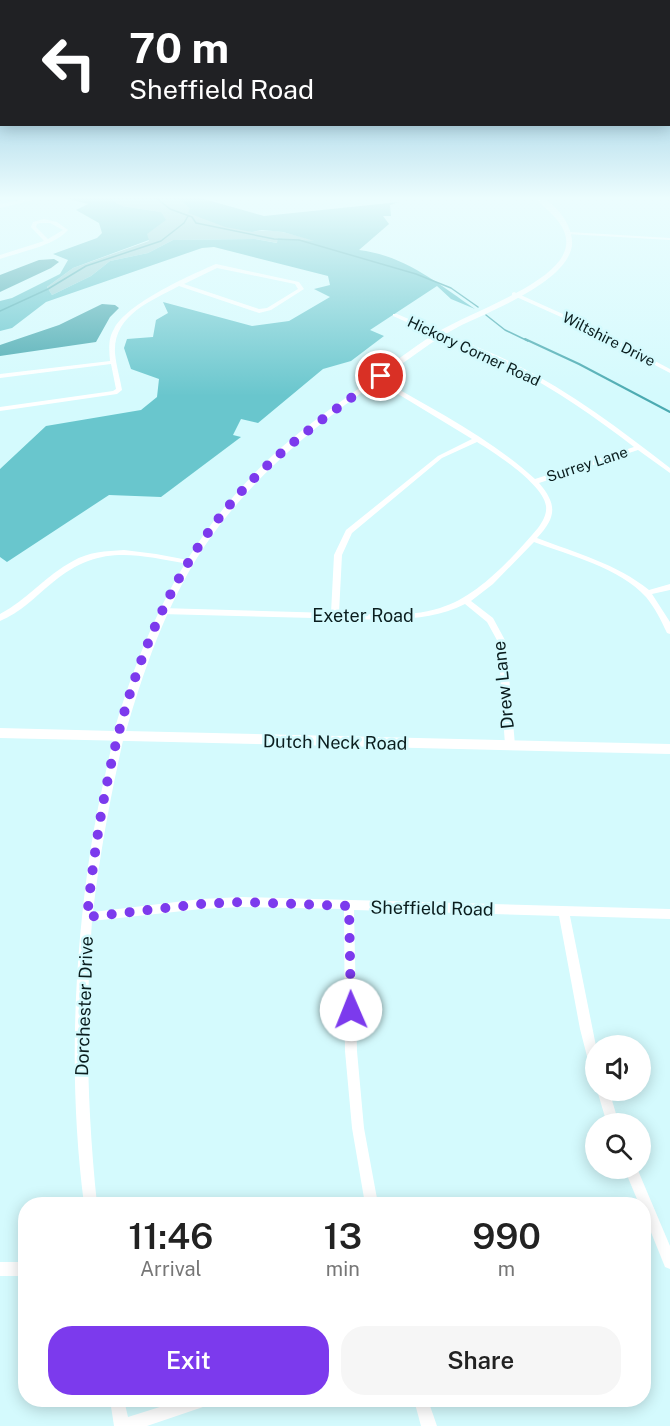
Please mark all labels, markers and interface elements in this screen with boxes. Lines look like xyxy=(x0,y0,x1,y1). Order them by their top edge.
text: 70 m xyxy=(129,23,229,72)
icon: left xyxy=(30,24,108,102)
text: Sheffield Road xyxy=(129,73,314,105)
street label: Wiltshire Drive xyxy=(560,308,658,370)
street label: Hickory Corner Road xyxy=(405,313,543,389)
pin xyxy=(355,350,406,401)
icon: arrive xyxy=(364,359,397,392)
street label: Surrey Lane xyxy=(544,443,630,485)
street label: Exeter Road xyxy=(312,605,414,626)
street label: Drew Lane xyxy=(488,640,518,730)
street label: Dutch Neck Road xyxy=(263,730,407,754)
street label: Sheffield Road xyxy=(370,896,494,920)
street label: Dorchester Drive xyxy=(71,936,97,1076)
position arrow xyxy=(319,978,383,1042)
map controls xyxy=(585,1035,651,1179)
button: sound xyxy=(585,1035,651,1101)
button: search xyxy=(585,1113,651,1179)
text: 11:46 xyxy=(128,1215,213,1257)
text: 13 xyxy=(324,1215,362,1257)
text: 990 xyxy=(472,1215,541,1257)
text: Arrival xyxy=(140,1257,202,1281)
text: min xyxy=(326,1257,360,1281)
text: m xyxy=(498,1257,515,1281)
button: Exit xyxy=(48,1326,329,1395)
button: Share xyxy=(341,1326,621,1395)

